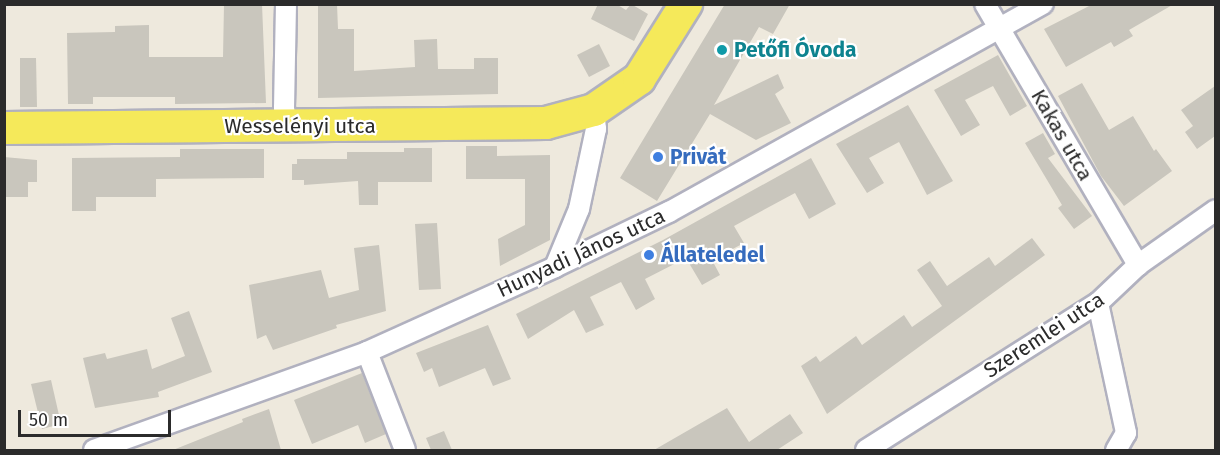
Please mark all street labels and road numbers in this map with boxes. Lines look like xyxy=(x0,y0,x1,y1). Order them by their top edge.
street label: Kakas utca xyxy=(1026,85,1098,185)
street label: Wesselényi utca xyxy=(224,113,376,139)
street label: Hunyadi János utca xyxy=(493,203,669,303)
street label: Szeremlei utca xyxy=(979,287,1109,383)

